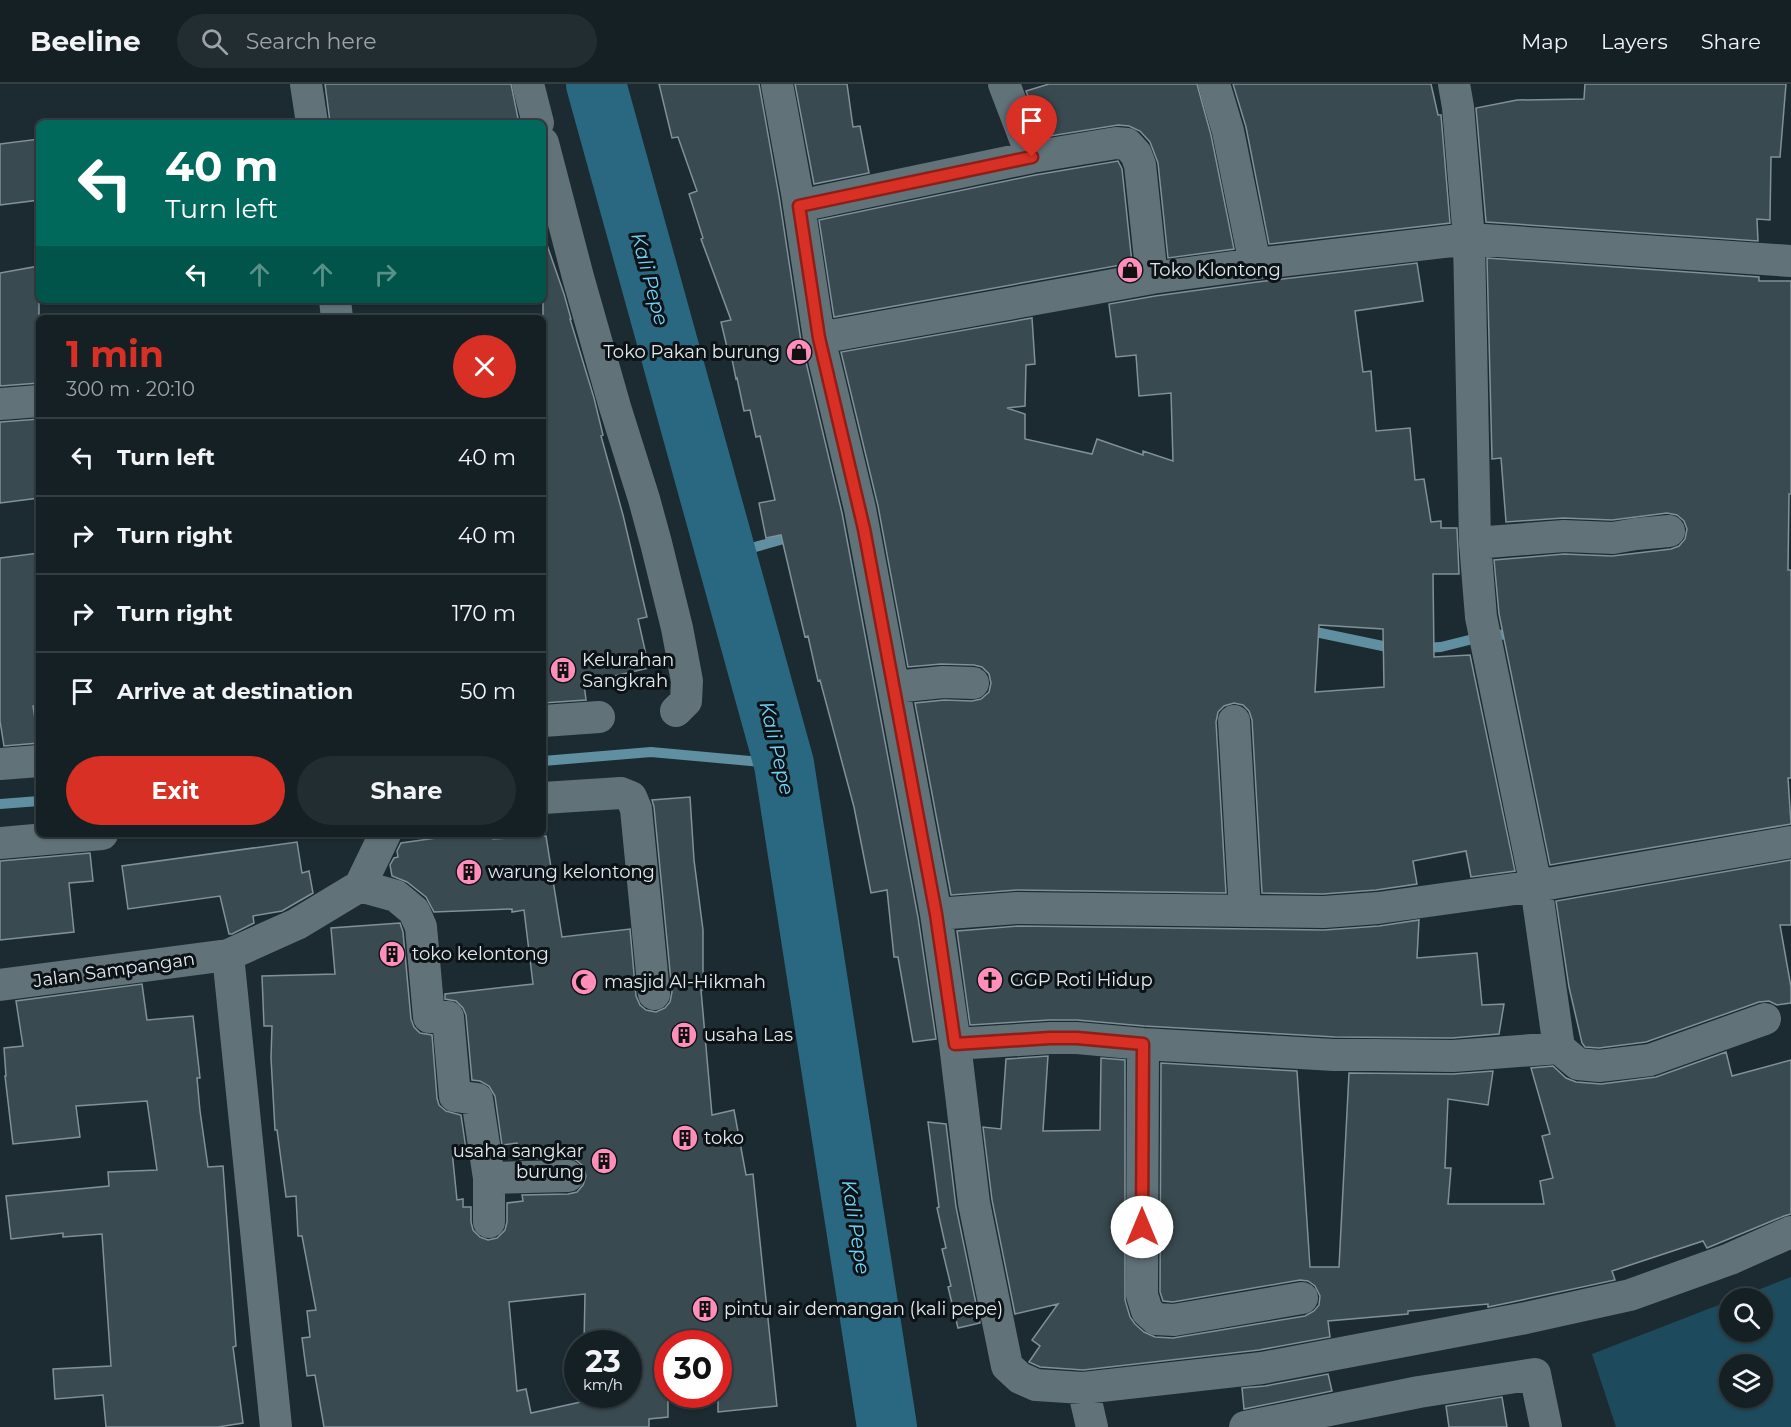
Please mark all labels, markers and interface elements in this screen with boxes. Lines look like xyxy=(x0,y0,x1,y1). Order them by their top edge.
search box xyxy=(177,14,597,68)
text: Beeline xyxy=(30,24,141,58)
icon: search xyxy=(198,25,231,58)
text: Search here xyxy=(246,28,377,55)
text: Map xyxy=(1521,29,1568,54)
text: Layers xyxy=(1601,29,1668,54)
text: Share xyxy=(1701,29,1761,54)
pin xyxy=(1006,95,1057,157)
icon: arrive xyxy=(1015,104,1048,137)
text: 40 m xyxy=(165,140,278,192)
icon: left xyxy=(66,144,144,222)
text: Turn left xyxy=(165,192,278,225)
water label: Kali Pepe xyxy=(626,230,674,328)
shop icon: Toko Klontong xyxy=(1115,255,1145,285)
icon: left xyxy=(180,258,213,291)
icon: ahead xyxy=(243,258,276,291)
icon: ahead xyxy=(306,258,339,291)
icon: right xyxy=(369,258,402,291)
place label: Toko Klontong xyxy=(1150,259,1281,281)
text: 1 min xyxy=(66,332,164,376)
button: close xyxy=(453,335,516,398)
shop icon: Toko Pakan burung xyxy=(784,337,814,367)
place label: Toko Pakan burung xyxy=(604,341,780,363)
text: 300 m · 20:10 xyxy=(66,377,195,401)
icon: left xyxy=(66,441,99,474)
text: Turn left xyxy=(117,444,215,471)
text: 40 m xyxy=(458,444,516,471)
icon: right xyxy=(66,519,99,552)
text: Turn right xyxy=(117,522,232,549)
text: 40 m xyxy=(458,522,516,549)
icon: right xyxy=(66,597,99,630)
text: Turn right xyxy=(117,600,232,627)
text: 170 m xyxy=(452,600,516,627)
place label: Kelurahan Sangkrah xyxy=(582,649,674,692)
building icon: Kelurahan Sangkrah xyxy=(548,655,578,685)
icon: arrive xyxy=(66,675,99,708)
text: Arrive at destination xyxy=(117,678,353,705)
text: 50 m xyxy=(460,678,516,705)
water label: Kali Pepe xyxy=(755,699,799,797)
button: Exit xyxy=(66,756,285,825)
button: Share xyxy=(297,756,516,825)
building icon: warung kelontong xyxy=(454,857,484,887)
place label: warung kelontong xyxy=(488,861,655,883)
building icon: toko kelontong xyxy=(377,939,407,969)
place label: toko kelontong xyxy=(412,943,549,965)
street label: Jalan Sampangan xyxy=(31,948,196,992)
church icon: GGP Roti Hidup xyxy=(975,965,1005,995)
mosque icon: masjid Al-Hikmah xyxy=(569,967,599,997)
place label: GGP Roti Hidup xyxy=(1010,969,1153,991)
place label: masjid Al-Hikmah xyxy=(604,971,766,993)
building icon: usaha Las xyxy=(669,1020,699,1050)
place label: usaha Las xyxy=(704,1024,793,1046)
building icon: toko xyxy=(670,1123,700,1153)
place label: toko xyxy=(704,1127,744,1149)
place label: usaha sangkar burung xyxy=(453,1140,584,1183)
building icon: usaha sangkar burung xyxy=(589,1146,619,1176)
water label: Kali Pepe xyxy=(837,1178,875,1276)
position arrow xyxy=(1110,1195,1174,1259)
map controls xyxy=(1719,1288,1773,1408)
button: search xyxy=(1719,1288,1773,1342)
building icon: pintu air demangan (kali pepe) xyxy=(690,1294,720,1324)
place label: pintu air demangan (kali pepe) xyxy=(724,1298,1003,1320)
speed limit sign: 30 xyxy=(654,1330,732,1408)
text: 23 xyxy=(585,1343,621,1380)
button: layers xyxy=(1719,1354,1773,1408)
text: km/h xyxy=(583,1375,623,1394)

